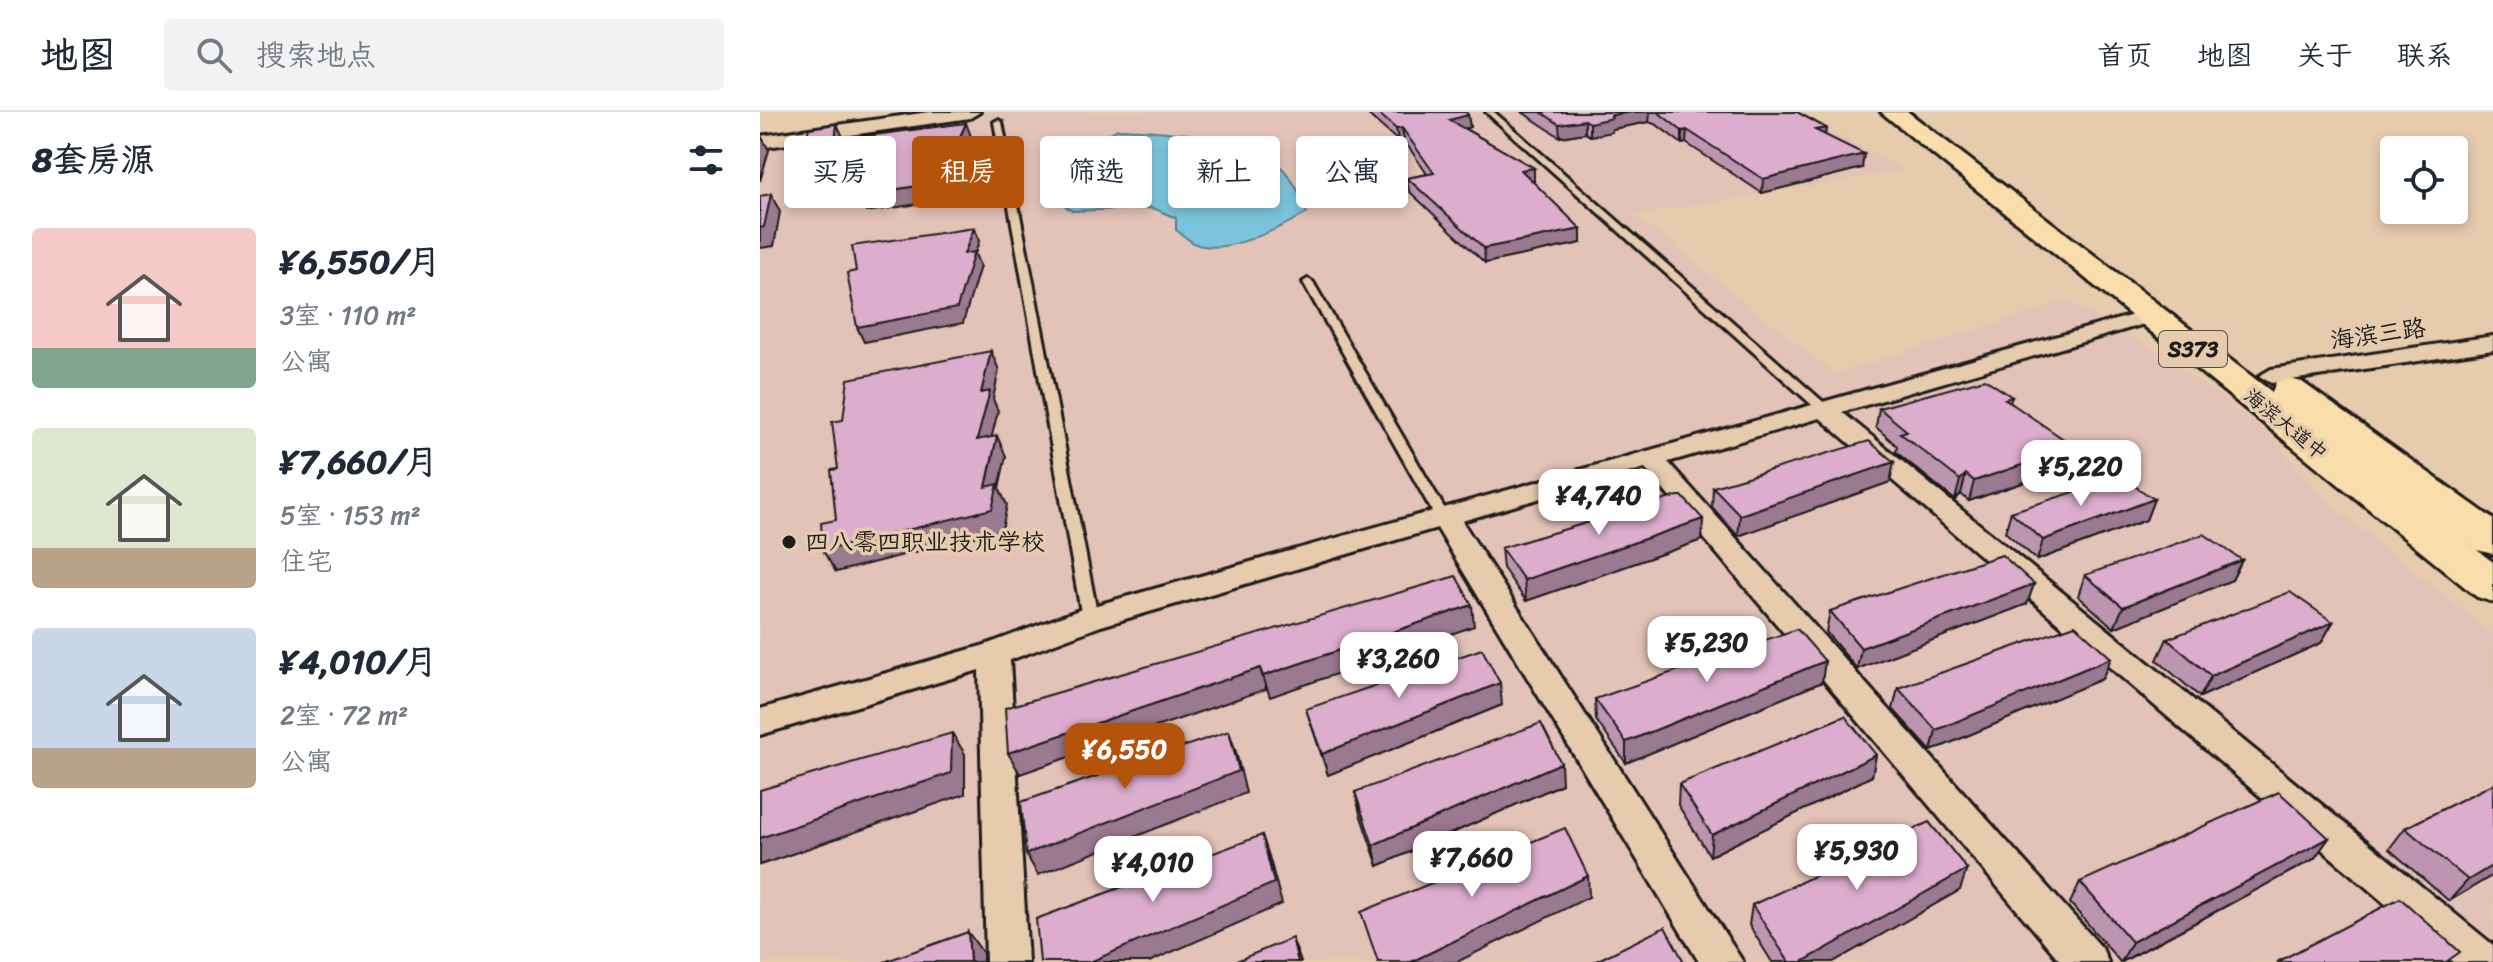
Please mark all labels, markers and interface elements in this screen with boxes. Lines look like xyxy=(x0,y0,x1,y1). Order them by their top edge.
search box xyxy=(164,19,724,91)
text: 地图 xyxy=(40,22,116,89)
text: 搜索地点 xyxy=(256,28,376,82)
text: 首页 xyxy=(2097,31,2153,80)
text: 地图 xyxy=(2197,31,2253,80)
text: 关于 xyxy=(2297,31,2353,80)
text: 联系 xyxy=(2397,31,2453,80)
icon: search xyxy=(192,33,236,77)
text: 8套房源 xyxy=(32,130,155,190)
chip: 买房 xyxy=(784,136,896,208)
chip: 租房 xyxy=(912,136,1024,208)
chip: 筛选 xyxy=(1040,136,1152,208)
chip: 新上 xyxy=(1168,136,1280,208)
chip: 公寓 xyxy=(1296,136,1408,208)
map controls xyxy=(2380,136,2468,224)
button: locate xyxy=(2380,136,2468,224)
icon: filters xyxy=(684,138,728,182)
text: ¥6,550/月 xyxy=(280,232,441,292)
icon: home xyxy=(96,260,192,356)
text: 3室 · 110 m² xyxy=(280,292,416,338)
street label: 海滨三路 xyxy=(2328,307,2428,361)
road number: S373 xyxy=(2159,331,2227,367)
text: 公寓 xyxy=(280,338,332,384)
street label: 海滨大道中 xyxy=(2236,379,2336,469)
text: ¥7,660/月 xyxy=(280,432,438,492)
pin: ¥5,220 xyxy=(2016,440,2146,508)
text: ¥5,220 xyxy=(2039,443,2123,489)
icon: home xyxy=(96,460,192,556)
pin: ¥4,740 xyxy=(1534,469,1664,537)
text: ¥4,740 xyxy=(1556,472,1642,518)
text: 5室 · 153 m² xyxy=(280,492,421,538)
place label: 四八零四职业技术学校 xyxy=(805,521,1045,563)
marker: 四八零四职业技术学校 xyxy=(780,533,798,551)
text: 住宅 xyxy=(280,538,332,584)
pin: ¥5,230 xyxy=(1642,616,1772,684)
text: ¥5,230 xyxy=(1665,619,1749,665)
text: ¥4,010/月 xyxy=(280,632,438,692)
pin: ¥3,260 xyxy=(1334,632,1464,700)
text: ¥3,260 xyxy=(1358,635,1440,681)
icon: home xyxy=(96,660,192,756)
text: 2室 · 72 m² xyxy=(280,692,408,738)
pin: ¥6,550 xyxy=(1060,723,1190,791)
text: ¥6,550 xyxy=(1083,726,1167,772)
text: 公寓 xyxy=(280,738,332,784)
pin: ¥5,930 xyxy=(1792,824,1922,892)
text: ¥5,930 xyxy=(1815,827,1899,873)
pin: ¥7,660 xyxy=(1407,831,1537,899)
text: ¥7,660 xyxy=(1431,834,1513,880)
pin: ¥4,010 xyxy=(1088,836,1218,904)
text: ¥4,010 xyxy=(1112,839,1194,885)

